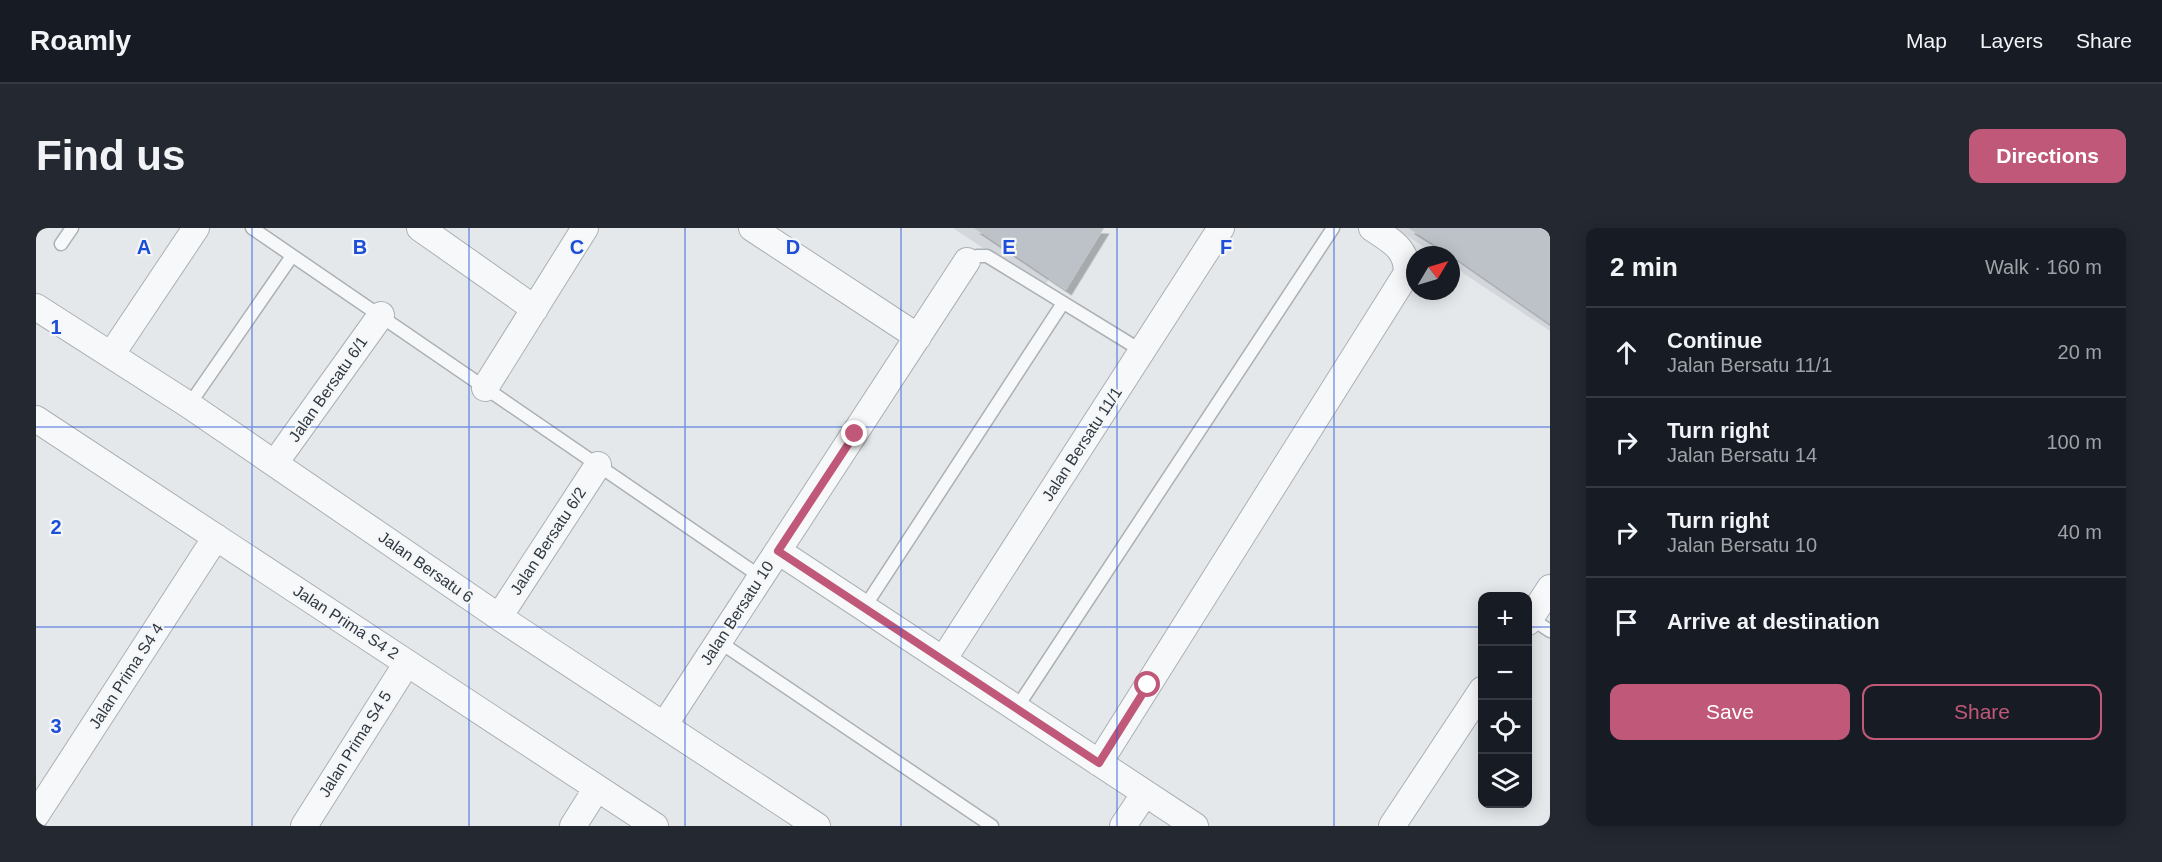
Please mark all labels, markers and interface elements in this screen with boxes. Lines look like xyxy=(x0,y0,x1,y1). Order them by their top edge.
text: Roamly xyxy=(30,25,131,56)
text: Map xyxy=(1906,29,1947,52)
text: Layers xyxy=(1980,29,2043,52)
text: Share xyxy=(2076,29,2132,52)
button: Directions xyxy=(1969,129,2126,183)
text: Find us xyxy=(36,132,185,179)
text: A xyxy=(137,236,151,258)
text: B xyxy=(353,236,367,258)
text: C xyxy=(570,236,584,258)
text: D xyxy=(786,236,800,258)
text: E xyxy=(1002,236,1016,258)
text: F xyxy=(1220,236,1232,258)
north arrow xyxy=(1406,246,1460,300)
text: 2 min xyxy=(1610,252,1678,282)
text: Walk · 160 m xyxy=(1985,256,2102,278)
text: 1 xyxy=(50,316,62,338)
text: Continue xyxy=(1667,328,1762,353)
street label: Jalan Bersatu 6/1 xyxy=(285,333,371,445)
icon: ahead xyxy=(1610,336,1643,369)
text: 20 m xyxy=(2058,341,2102,363)
text: Jalan Bersatu 11/1 xyxy=(1667,354,1832,376)
street label: Jalan Bersatu 11/1 xyxy=(1039,384,1125,504)
text: Turn right xyxy=(1667,418,1769,443)
route end xyxy=(841,420,867,446)
icon: right xyxy=(1610,426,1643,459)
text: 100 m xyxy=(2046,431,2102,453)
text: Jalan Bersatu 14 xyxy=(1667,444,1817,466)
street label: Jalan Bersatu 6/2 xyxy=(507,484,589,598)
text: Turn right xyxy=(1667,508,1769,533)
text: 2 xyxy=(50,516,62,538)
icon: right xyxy=(1610,516,1643,549)
text: 40 m xyxy=(2058,521,2102,543)
street label: Jalan Bersatu 6 xyxy=(376,528,476,606)
text: Jalan Bersatu 10 xyxy=(1667,534,1817,556)
street label: Jalan Bersatu 10 xyxy=(697,558,777,668)
street label: Jalan Prima S4 2 xyxy=(290,582,402,662)
map controls xyxy=(1478,592,1532,808)
button: + xyxy=(1478,592,1532,646)
icon: arrive xyxy=(1610,606,1643,639)
text: Arrive at destination xyxy=(1667,609,1880,634)
street label: Jalan Prima S4 4 xyxy=(86,620,166,732)
button: − xyxy=(1478,646,1532,700)
route start xyxy=(1134,671,1160,697)
button: Save xyxy=(1610,684,1850,740)
button: Share xyxy=(1862,684,2102,740)
street label: Jalan Prima S4 5 xyxy=(316,688,395,800)
button: locate xyxy=(1478,700,1532,754)
text: 3 xyxy=(50,715,62,737)
button: layers xyxy=(1478,754,1532,808)

